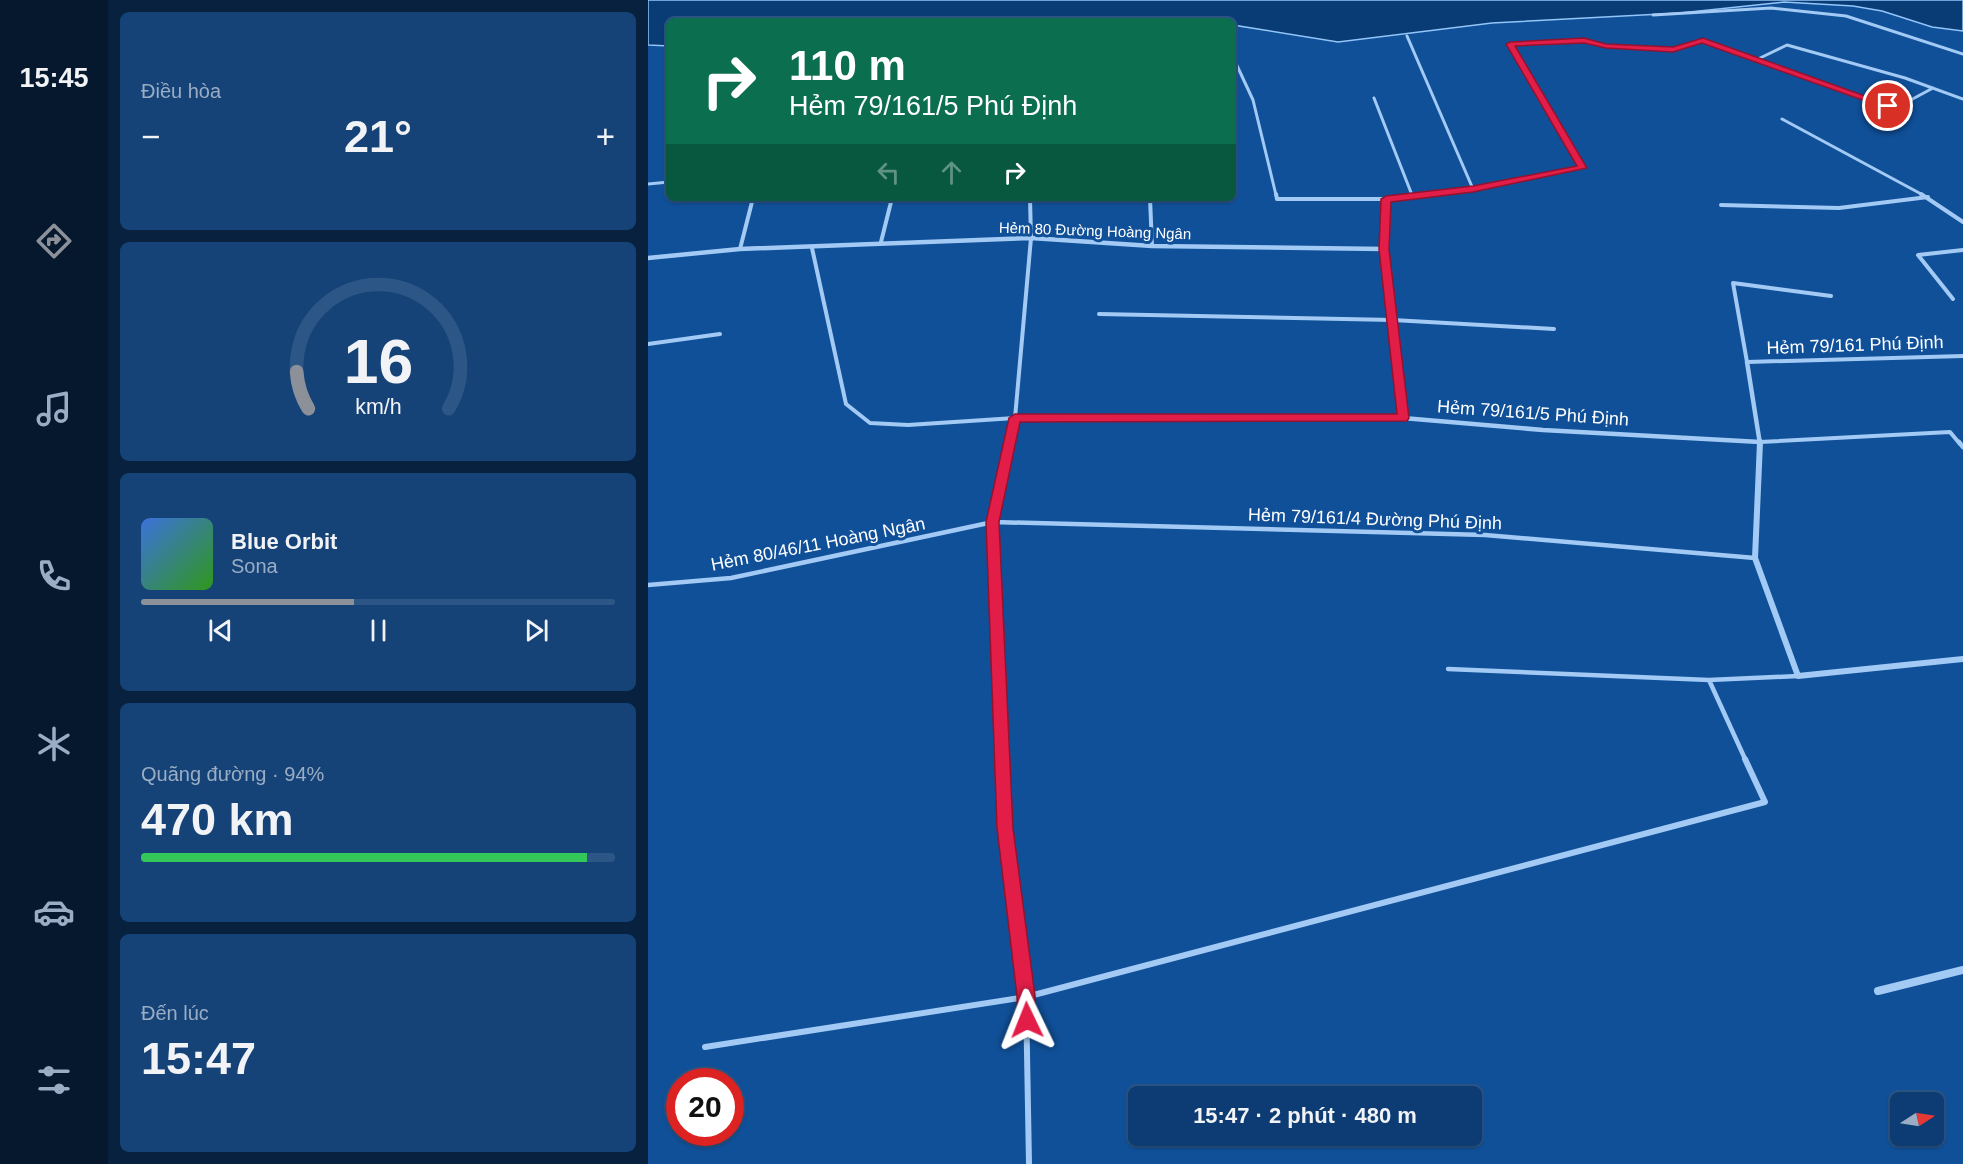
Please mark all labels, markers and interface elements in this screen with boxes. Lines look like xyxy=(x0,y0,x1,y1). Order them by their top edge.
icon: right xyxy=(690,42,768,120)
text: 110 m xyxy=(789,42,906,89)
text: 15:45 xyxy=(19,63,89,93)
text: Điều hòa xyxy=(141,80,221,102)
pin xyxy=(1862,80,1913,131)
icon: arrive xyxy=(1871,89,1904,122)
text: Hẻm 79/161/5 Phú Định xyxy=(789,91,1077,121)
text: 21° xyxy=(344,111,412,162)
text: − xyxy=(141,118,160,155)
text: + xyxy=(596,118,615,155)
icon: left xyxy=(872,156,905,189)
icon: ahead xyxy=(935,156,968,189)
icon: right xyxy=(998,156,1031,189)
street label: Hẻm 80 Đường Hoàng Ngân xyxy=(999,219,1191,242)
icon: directions xyxy=(33,220,75,262)
text: 16 xyxy=(343,327,413,396)
street label: Hẻm 79/161 Phú Định xyxy=(1766,332,1944,358)
icon: music xyxy=(33,388,75,430)
text: km/h xyxy=(355,395,401,419)
street label: Hẻm 79/161/5 Phú Định xyxy=(1436,396,1630,430)
street label: Hẻm 79/161/4 Đường Phú Định xyxy=(1248,505,1502,533)
street label: Hẻm 80/46/11 Hoàng Ngân xyxy=(709,513,927,575)
text: Blue Orbit xyxy=(231,529,337,554)
icon: phone xyxy=(33,555,75,597)
text: Sona xyxy=(231,555,278,577)
icon: previous xyxy=(204,614,237,647)
icon: pause xyxy=(362,614,395,647)
icon: next xyxy=(520,614,553,647)
icon: climate xyxy=(33,723,75,765)
text: Quãng đường · 94% xyxy=(141,763,324,785)
text: 470 km xyxy=(141,794,294,845)
icon: car xyxy=(33,891,75,933)
position arrow xyxy=(995,988,1059,1052)
text: Đến lúc xyxy=(141,1002,209,1024)
text: 15:47 xyxy=(141,1033,256,1084)
icon: filters xyxy=(33,1059,75,1101)
speed limit sign: 20 xyxy=(666,1068,744,1146)
north arrow xyxy=(1890,1092,1944,1146)
map controls xyxy=(1890,1092,1944,1146)
text: 15:47 · 2 phút · 480 m xyxy=(1193,1103,1417,1128)

